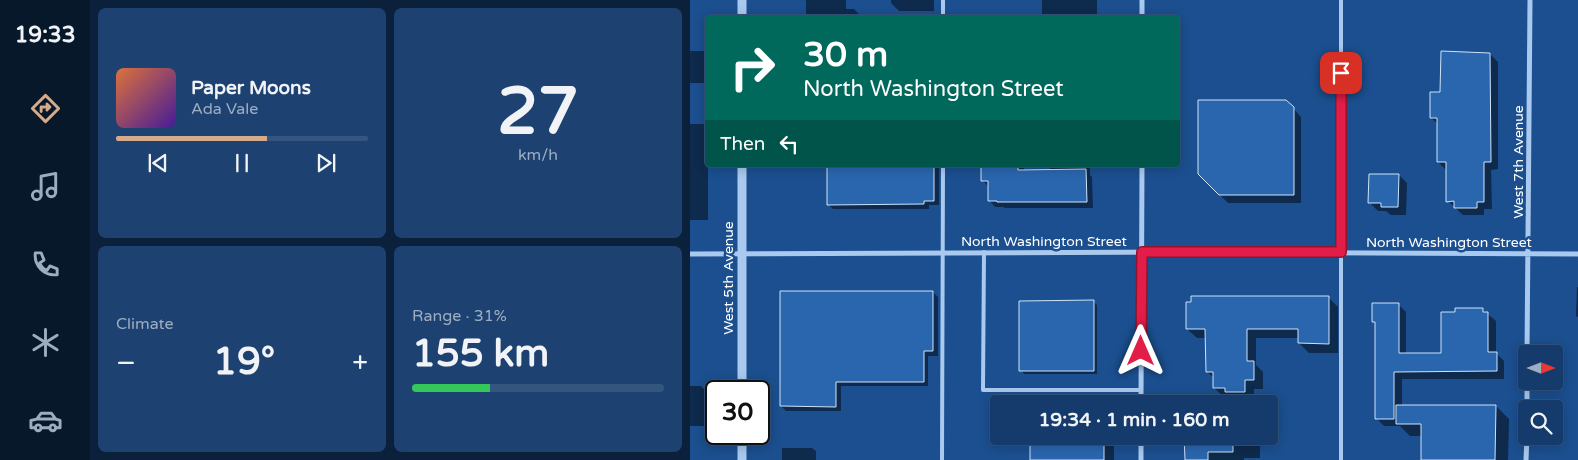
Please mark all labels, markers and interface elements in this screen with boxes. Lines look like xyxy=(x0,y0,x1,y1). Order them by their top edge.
text: 19:33 xyxy=(15,22,75,48)
text: 30 m xyxy=(803,34,888,76)
icon: right xyxy=(720,35,785,100)
pin xyxy=(1320,52,1362,94)
icon: arrive xyxy=(1327,59,1355,87)
text: 27 xyxy=(497,73,579,152)
text: North Washington Street xyxy=(803,76,1064,102)
text: Paper Moons xyxy=(191,77,311,99)
icon: directions xyxy=(28,91,63,126)
text: Ada Vale xyxy=(191,99,258,119)
street label: West 7th Avenue xyxy=(1510,105,1527,219)
icon: left xyxy=(775,130,803,158)
text: Then xyxy=(720,133,765,155)
text: km/h xyxy=(518,145,558,165)
icon: previous xyxy=(144,149,172,177)
icon: pause xyxy=(228,149,256,177)
icon: next xyxy=(312,149,340,177)
icon: music xyxy=(28,169,63,204)
street label: West 5th Avenue xyxy=(720,221,737,335)
street label: North Washington Street xyxy=(961,233,1128,250)
street label: North Washington Street xyxy=(1366,234,1533,251)
icon: phone xyxy=(28,247,63,282)
text: Range · 31% xyxy=(412,306,507,326)
text: Climate xyxy=(116,314,174,334)
position arrow xyxy=(1114,324,1166,376)
icon: climate xyxy=(28,325,63,360)
text: 155 km xyxy=(412,331,549,377)
text: 19° xyxy=(213,339,275,385)
north arrow xyxy=(1518,345,1562,390)
map controls xyxy=(1518,345,1563,445)
text: − xyxy=(116,346,136,380)
text: + xyxy=(352,346,368,380)
speed limit sign: 30 xyxy=(705,380,770,445)
button: search xyxy=(1518,400,1563,445)
icon: car xyxy=(28,403,63,438)
text: 19:34 · 1 min · 160 m xyxy=(1038,409,1230,431)

